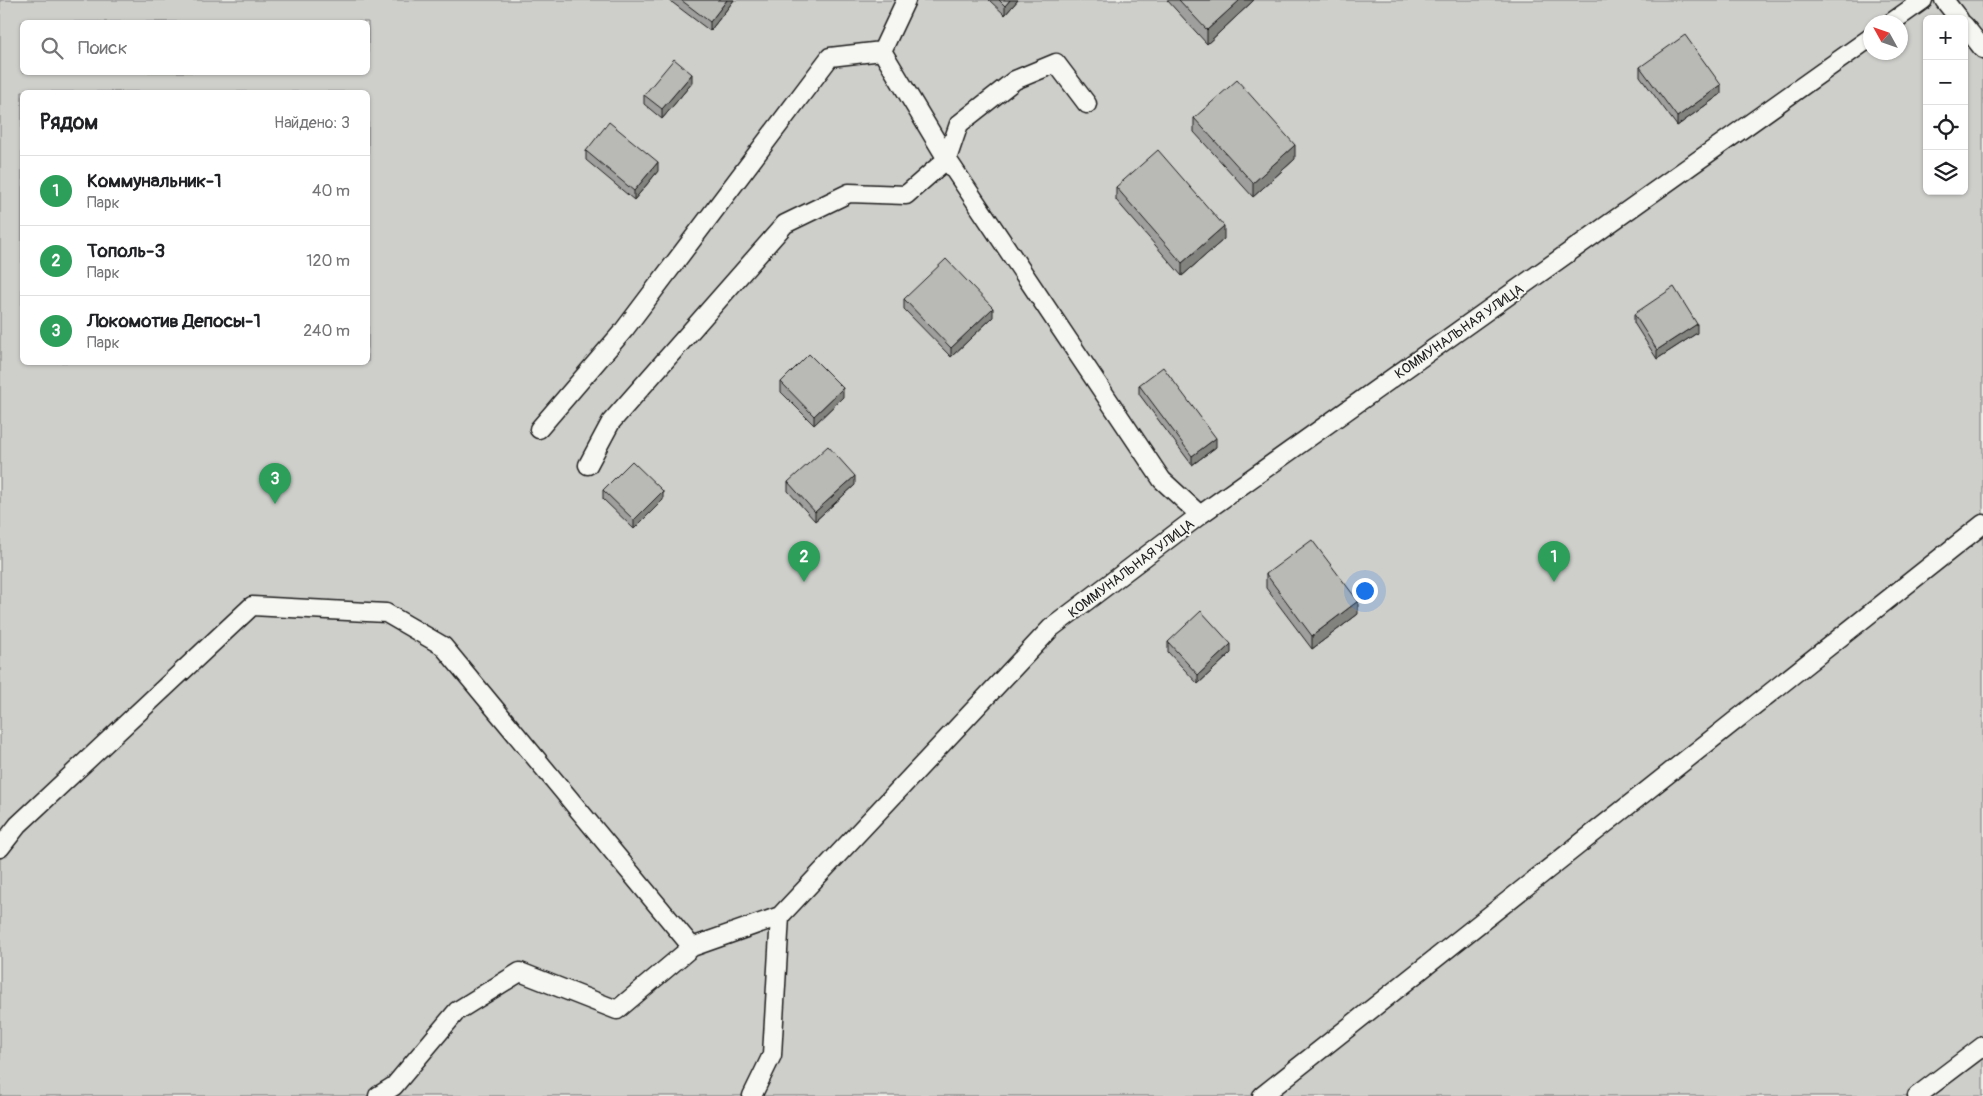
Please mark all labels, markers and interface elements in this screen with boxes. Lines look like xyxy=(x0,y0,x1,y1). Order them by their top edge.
north arrow xyxy=(1863,15,1908,60)
map controls xyxy=(1923,15,1968,195)
button: + xyxy=(1923,15,1968,60)
search box xyxy=(20,20,370,75)
icon: search xyxy=(38,34,66,62)
text: Поиск xyxy=(78,36,128,60)
button: − xyxy=(1923,60,1968,105)
button: locate xyxy=(1923,105,1968,150)
text: Рядом xyxy=(40,109,98,136)
text: Найдено: 3 xyxy=(274,113,350,133)
button: layers xyxy=(1923,150,1968,195)
text: Коммунальник-1 xyxy=(87,169,222,193)
text: 1 xyxy=(53,181,59,201)
text: 40 m xyxy=(312,181,350,201)
text: Парк xyxy=(87,193,120,213)
text: Тополь-3 xyxy=(87,239,165,263)
text: 2 xyxy=(52,251,60,271)
text: 120 m xyxy=(306,251,350,271)
text: Парк xyxy=(87,263,120,283)
street label: КОММУНАЛЬНАЯ УЛИЦА xyxy=(1392,280,1527,382)
text: Локомотив Депосы-1 xyxy=(87,309,261,333)
text: 3 xyxy=(52,321,60,341)
text: 240 m xyxy=(303,321,350,341)
text: Парк xyxy=(87,333,120,353)
pin: 3 xyxy=(259,463,291,504)
street label: КОММУНАЛЬНАЯ УЛИЦА xyxy=(1065,515,1198,621)
pin: 2 xyxy=(788,541,820,582)
pin: 1 xyxy=(1538,541,1570,582)
your location xyxy=(1352,578,1378,604)

